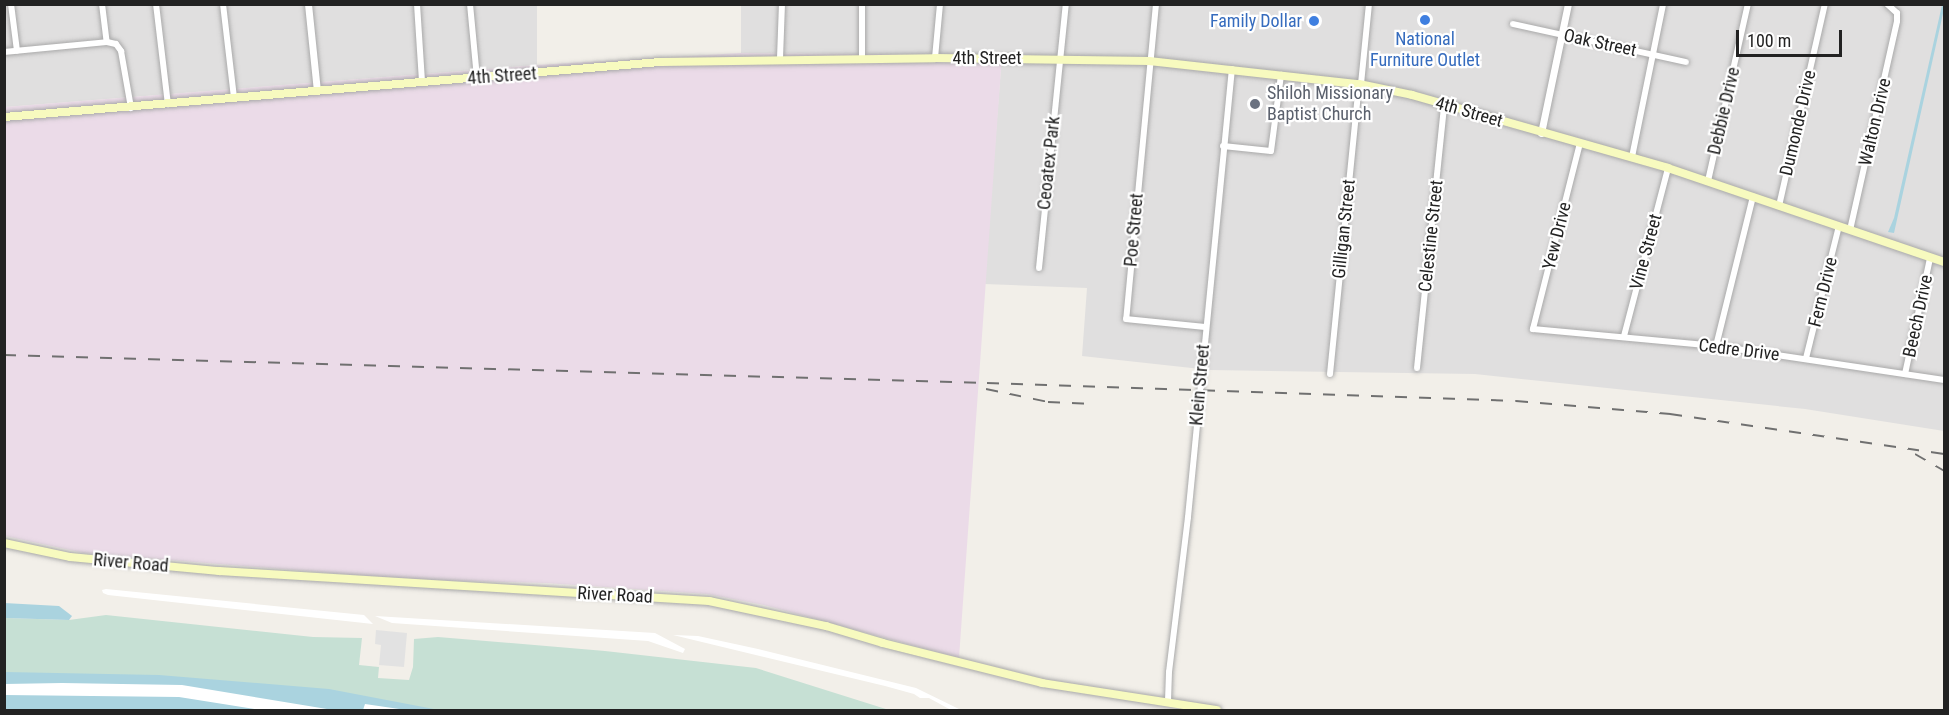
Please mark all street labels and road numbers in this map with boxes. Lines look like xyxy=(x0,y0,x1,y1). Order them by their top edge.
street label: Oak Street xyxy=(1562,25,1638,61)
street label: 4th Street xyxy=(952,47,1022,69)
street label: 4th Street xyxy=(467,63,537,89)
street label: Debbie Drive xyxy=(1703,65,1745,157)
street label: Dumonde Drive xyxy=(1775,68,1821,178)
street label: Walton Drive xyxy=(1854,76,1896,168)
street label: 4th Street xyxy=(1433,92,1505,132)
street label: Ceoatex Park xyxy=(1033,115,1065,211)
street label: Gilligan Street xyxy=(1328,178,1360,280)
street label: Celestine Street xyxy=(1414,179,1448,293)
street label: Poe Street xyxy=(1120,192,1148,268)
street label: Yew Drive xyxy=(1538,200,1576,272)
street label: Vine Street xyxy=(1626,212,1666,292)
street label: Fern Drive xyxy=(1804,255,1842,329)
street label: Beech Drive xyxy=(1899,273,1937,359)
street label: Cedre Drive xyxy=(1697,334,1781,366)
street label: Klein Street xyxy=(1186,343,1214,427)
street label: River Road xyxy=(92,549,170,577)
street label: River Road xyxy=(577,582,653,608)

